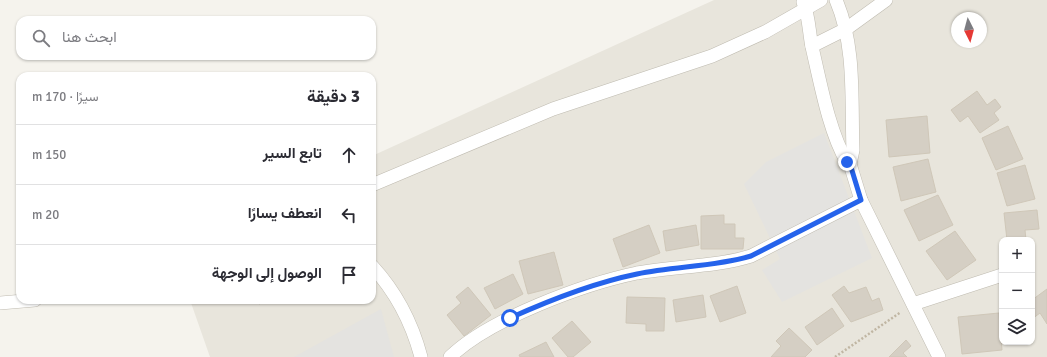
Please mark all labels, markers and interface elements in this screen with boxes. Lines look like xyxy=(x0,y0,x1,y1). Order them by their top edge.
north arrow xyxy=(951,12,987,48)
search box xyxy=(16,16,376,60)
icon: search xyxy=(30,27,52,49)
text: ابحث هنا xyxy=(62,28,117,46)
text: 3 دقيقة xyxy=(307,86,360,107)
text: سيرًا · 170 m xyxy=(32,89,99,105)
text: تابع السير xyxy=(263,144,322,162)
icon: ahead xyxy=(338,144,360,166)
text: 150 m xyxy=(32,147,66,163)
route end xyxy=(838,153,856,171)
text: انعطف يسارًا xyxy=(248,204,322,222)
icon: left xyxy=(338,204,360,226)
text: 20 m xyxy=(32,207,59,223)
map controls xyxy=(999,237,1035,345)
button: + xyxy=(999,237,1035,273)
text: الوصول إلى الوجهة xyxy=(212,264,322,282)
icon: arrive xyxy=(338,264,360,286)
button: − xyxy=(999,273,1035,309)
route start xyxy=(501,309,519,327)
button: layers xyxy=(999,309,1035,345)

